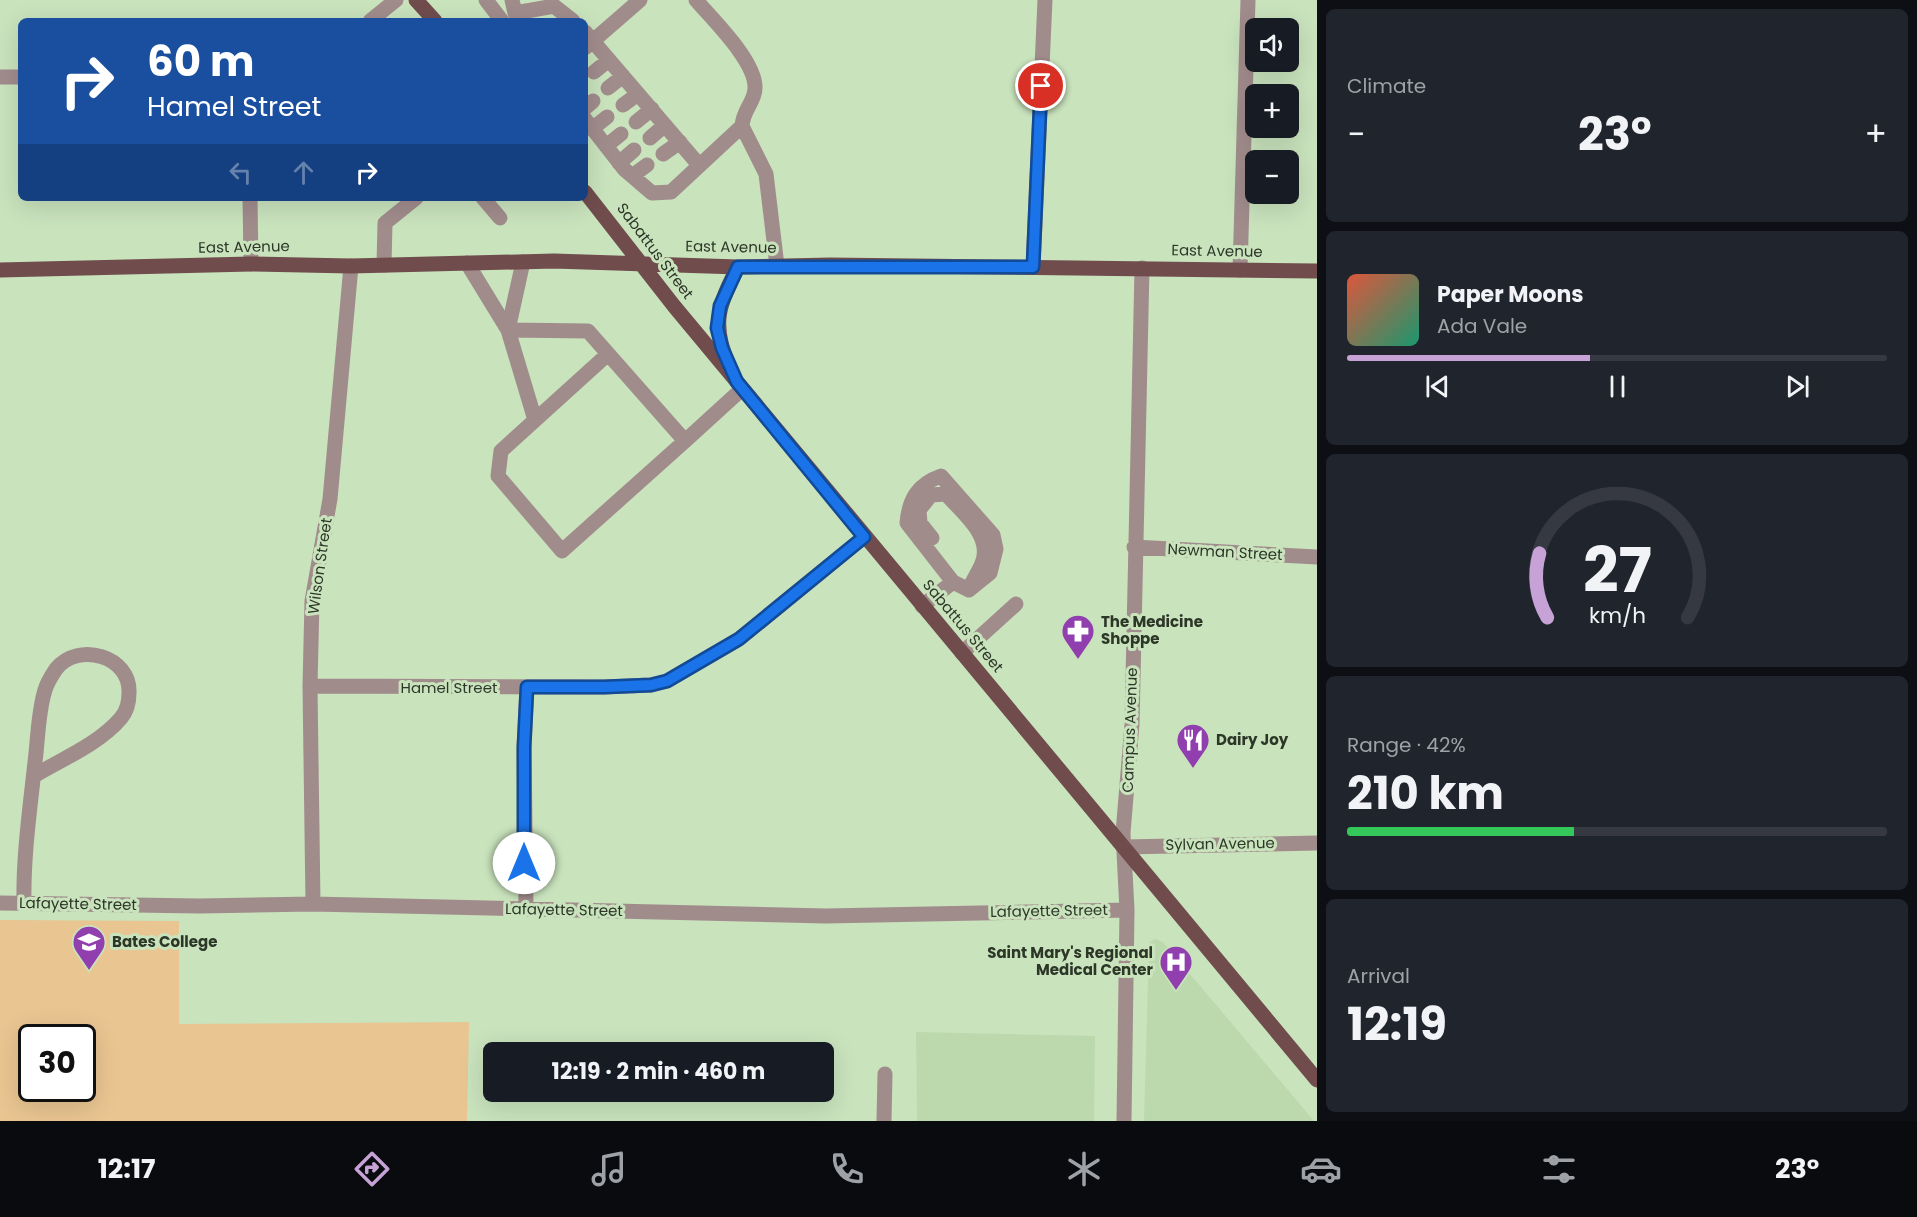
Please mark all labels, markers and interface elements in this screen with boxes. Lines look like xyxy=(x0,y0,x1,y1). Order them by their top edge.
map controls xyxy=(1245,18,1299,204)
button: sound xyxy=(1245,18,1299,72)
text: 60 m xyxy=(147,32,255,91)
icon: right xyxy=(48,42,126,120)
pin xyxy=(1015,60,1066,111)
icon: arrive xyxy=(1024,69,1057,102)
text: Climate xyxy=(1347,72,1426,100)
button: + xyxy=(1245,84,1299,138)
text: Hamel Street xyxy=(147,88,321,125)
text: 23° xyxy=(1578,103,1652,166)
text: − xyxy=(1347,111,1365,158)
text: + xyxy=(1864,111,1887,158)
button: − xyxy=(1245,150,1299,204)
icon: left xyxy=(224,156,257,189)
icon: ahead xyxy=(287,156,320,189)
icon: right xyxy=(350,156,383,189)
street label: Sabattus Street xyxy=(612,198,699,303)
street label: East Avenue xyxy=(198,235,290,258)
street label: East Avenue xyxy=(685,235,777,258)
street label: East Avenue xyxy=(1171,239,1263,262)
text: Paper Moons xyxy=(1437,279,1584,310)
text: Ada Vale xyxy=(1437,312,1527,340)
icon: previous xyxy=(1421,370,1454,403)
icon: pause xyxy=(1601,370,1634,403)
icon: next xyxy=(1781,370,1814,403)
street label: Wilson Street xyxy=(302,516,337,615)
text: 27 xyxy=(1582,526,1652,614)
street label: Newman Street xyxy=(1167,538,1283,565)
street label: Sabattus Street xyxy=(918,575,1009,677)
text: km/h xyxy=(1588,600,1646,631)
place label: The Medicine Shoppe xyxy=(1101,611,1203,649)
pharmacy icon: The Medicine Shoppe xyxy=(1060,613,1096,660)
street label: Campus Avenue xyxy=(1117,667,1142,793)
street label: Hamel Street xyxy=(401,677,497,698)
restaurant icon: Dairy Joy xyxy=(1175,722,1211,769)
place label: Dairy Joy xyxy=(1216,729,1289,750)
text: Range · 42% xyxy=(1347,731,1466,759)
text: 210 km xyxy=(1347,762,1504,825)
position arrow xyxy=(492,831,556,895)
street label: Sylvan Avenue xyxy=(1165,832,1275,855)
street label: Lafayette Street xyxy=(19,892,137,915)
street label: Lafayette Street xyxy=(505,898,623,921)
street label: Lafayette Street xyxy=(990,899,1108,922)
school or university icon: Bates College xyxy=(71,924,107,971)
place label: Bates College xyxy=(112,931,217,952)
place label: Saint Mary's Regional Medical Center xyxy=(987,942,1154,980)
hospital icon: Saint Mary's Regional Medical Center xyxy=(1158,944,1194,991)
text: Arrival xyxy=(1347,962,1410,990)
text: 12:19 xyxy=(1347,993,1447,1056)
speed limit sign: 30 xyxy=(18,1024,96,1102)
text: 12:19 · 2 min · 460 m xyxy=(552,1056,765,1087)
icon: directions xyxy=(351,1148,393,1190)
icon: music xyxy=(588,1148,630,1190)
icon: phone xyxy=(826,1148,868,1190)
icon: climate xyxy=(1063,1148,1105,1190)
icon: car xyxy=(1300,1148,1342,1190)
icon: filters xyxy=(1538,1148,1580,1190)
text: 12:17 xyxy=(98,1150,156,1187)
text: 23° xyxy=(1775,1150,1819,1187)

